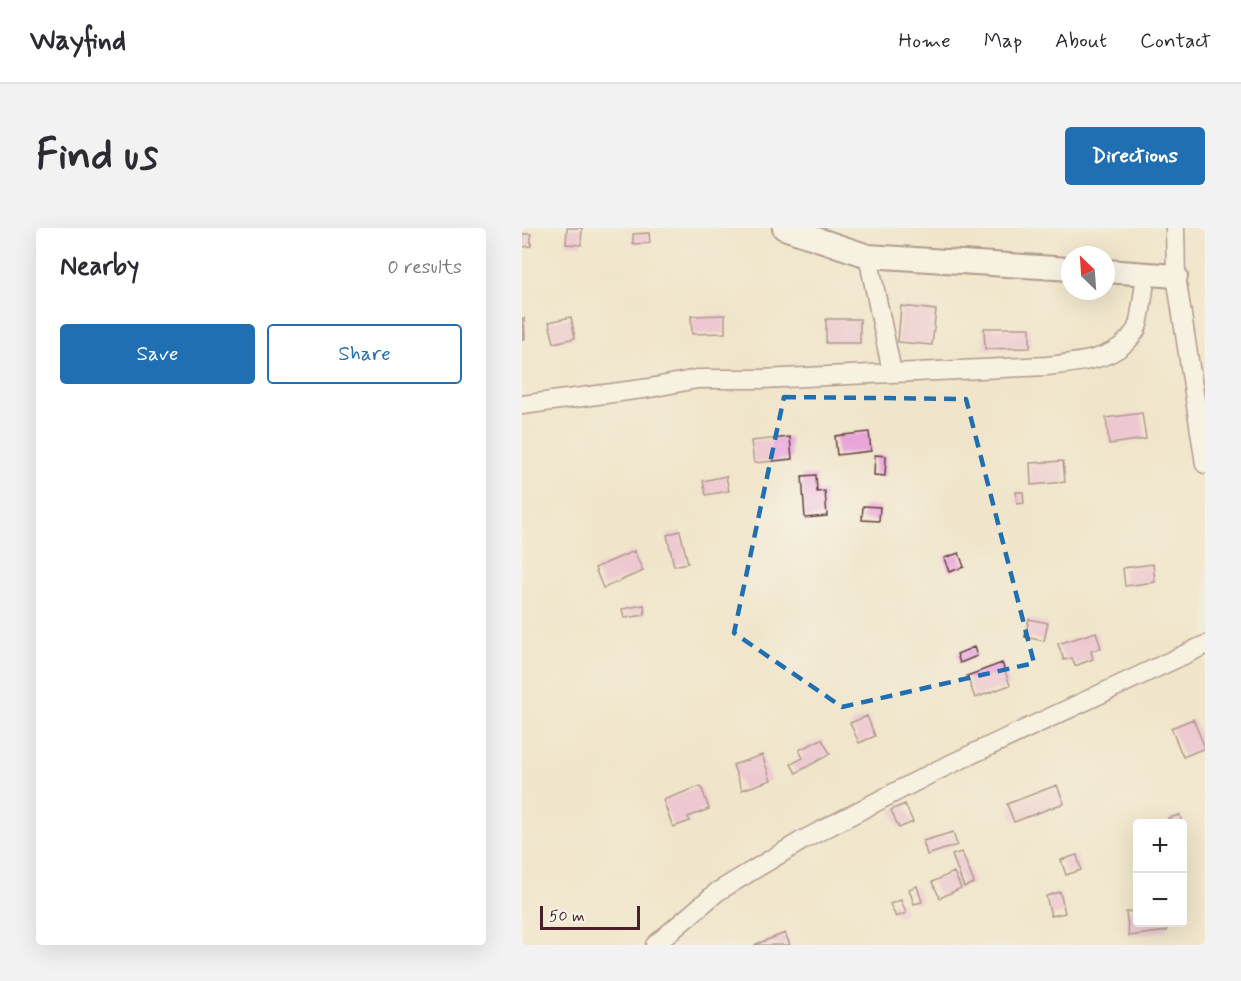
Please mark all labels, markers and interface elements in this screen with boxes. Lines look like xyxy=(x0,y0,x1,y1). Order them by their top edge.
text: Wayfind xyxy=(30,23,126,60)
text: Home xyxy=(899,27,951,55)
text: Map xyxy=(984,27,1022,55)
text: About xyxy=(1055,27,1107,55)
text: Contact xyxy=(1140,27,1211,55)
button: Directions xyxy=(1065,127,1205,185)
text: Find us xyxy=(36,129,158,184)
north arrow xyxy=(1061,246,1115,300)
text: Nearby xyxy=(60,250,139,284)
text: 0 results xyxy=(388,254,462,281)
button: Save xyxy=(60,324,255,384)
button: Share xyxy=(267,324,462,384)
map controls xyxy=(1133,819,1187,927)
button: + xyxy=(1133,819,1187,873)
button: − xyxy=(1133,873,1187,927)
scale bar xyxy=(540,903,640,930)
text: 50 m xyxy=(549,906,585,927)

